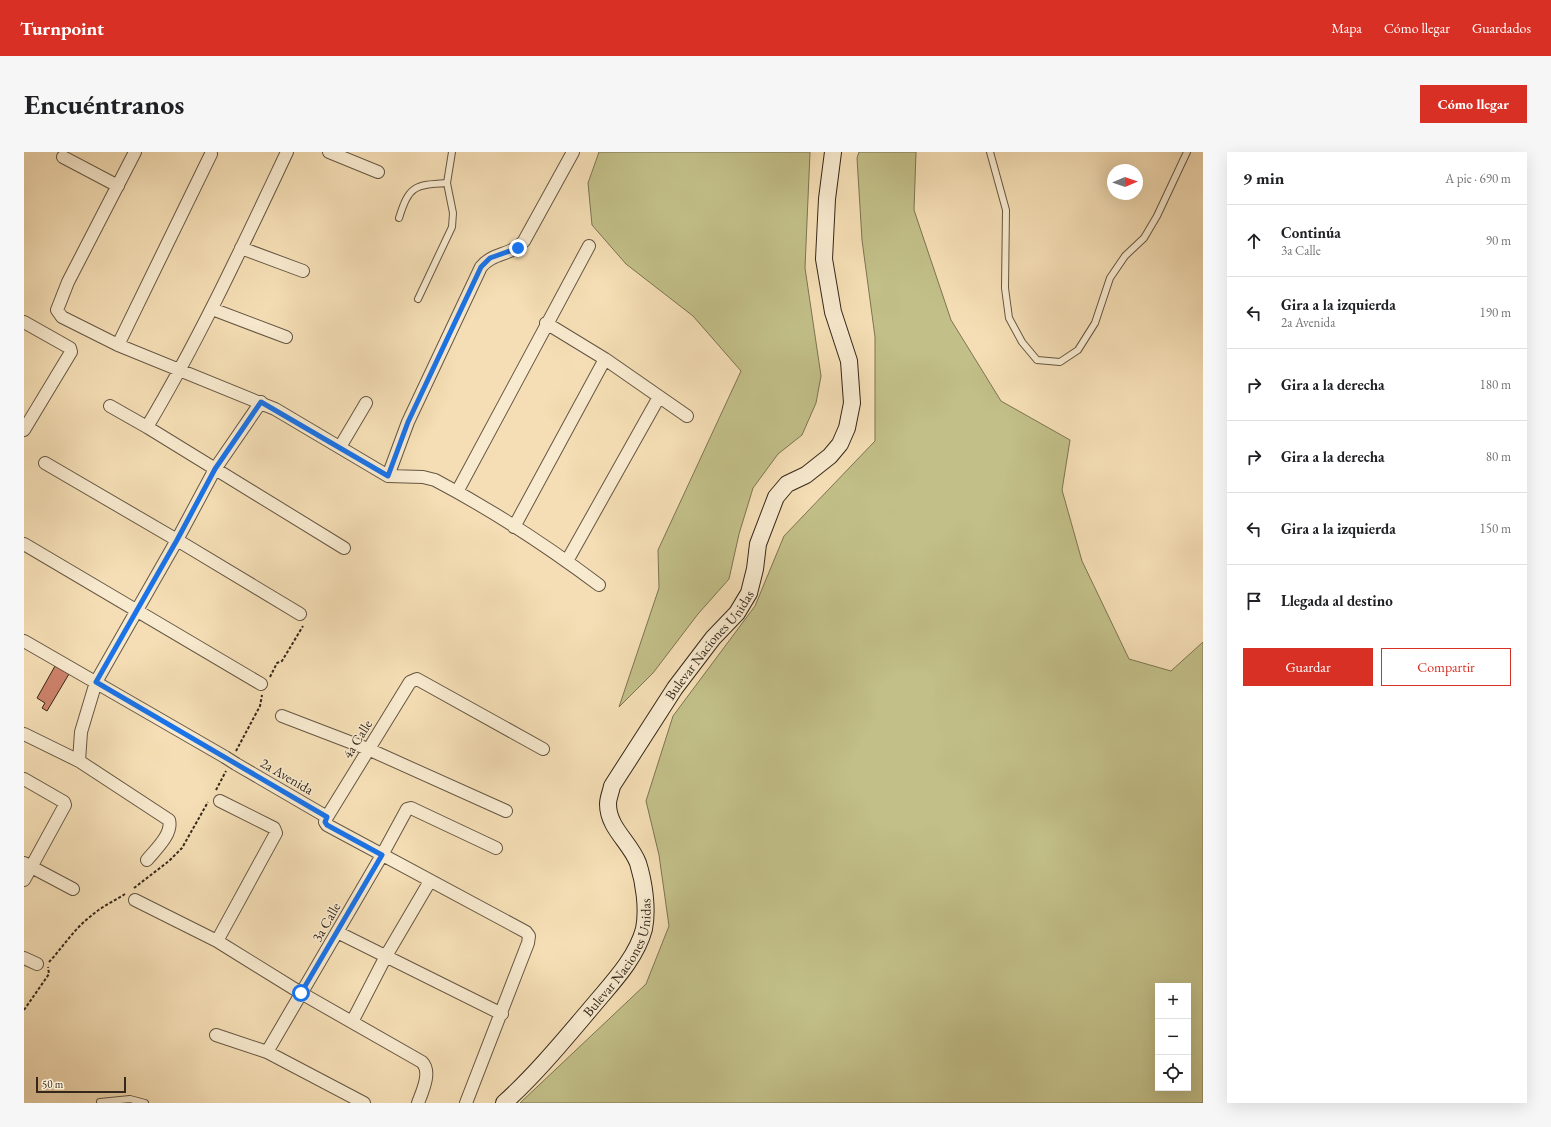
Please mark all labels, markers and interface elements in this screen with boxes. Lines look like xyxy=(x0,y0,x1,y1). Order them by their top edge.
text: Turnpoint xyxy=(20,16,104,41)
text: Mapa xyxy=(1331,19,1362,37)
text: Cómo llegar xyxy=(1384,19,1450,37)
text: Guardados xyxy=(1472,19,1531,37)
button: Cómo llegar xyxy=(1420,85,1527,123)
text: Encuéntranos xyxy=(24,86,184,122)
north arrow xyxy=(1107,164,1143,200)
text: 9 min xyxy=(1243,167,1284,189)
text: A pie · 690 m xyxy=(1445,170,1511,187)
text: Continúa xyxy=(1281,223,1341,242)
icon: ahead xyxy=(1243,230,1265,252)
text: 90 m xyxy=(1486,232,1511,249)
route end xyxy=(509,239,527,257)
text: 3a Calle xyxy=(1281,242,1321,259)
text: Gira a la izquierda xyxy=(1281,295,1396,314)
icon: left xyxy=(1243,302,1265,324)
text: 190 m xyxy=(1480,304,1511,321)
text: 2a Avenida xyxy=(1281,314,1335,331)
icon: right xyxy=(1243,374,1265,396)
text: Gira a la derecha xyxy=(1281,375,1385,394)
text: 180 m xyxy=(1480,376,1511,393)
icon: right xyxy=(1243,446,1265,468)
text: Gira a la derecha xyxy=(1281,447,1385,466)
text: 80 m xyxy=(1486,448,1511,465)
icon: left xyxy=(1243,518,1265,540)
text: Gira a la izquierda xyxy=(1281,519,1396,538)
text: 150 m xyxy=(1480,520,1511,537)
street label: Bulevar Naciones Unidas xyxy=(661,586,758,703)
icon: arrive xyxy=(1243,590,1265,612)
text: Llegada al destino xyxy=(1281,591,1393,610)
button: Guardar xyxy=(1243,648,1373,686)
button: Compartir xyxy=(1381,648,1511,686)
street label: 4a Calle xyxy=(338,716,376,762)
street label: 2a Avenida xyxy=(257,754,317,799)
street label: Bulevar Naciones Unidas xyxy=(579,897,655,1020)
street label: 3a Calle xyxy=(308,898,345,945)
map controls xyxy=(1155,983,1191,1091)
button: + xyxy=(1155,983,1191,1019)
route start xyxy=(292,984,310,1002)
button: − xyxy=(1155,1019,1191,1055)
button: locate xyxy=(1155,1055,1191,1091)
scale bar xyxy=(36,1075,126,1094)
text: 50 m xyxy=(42,1077,63,1091)

